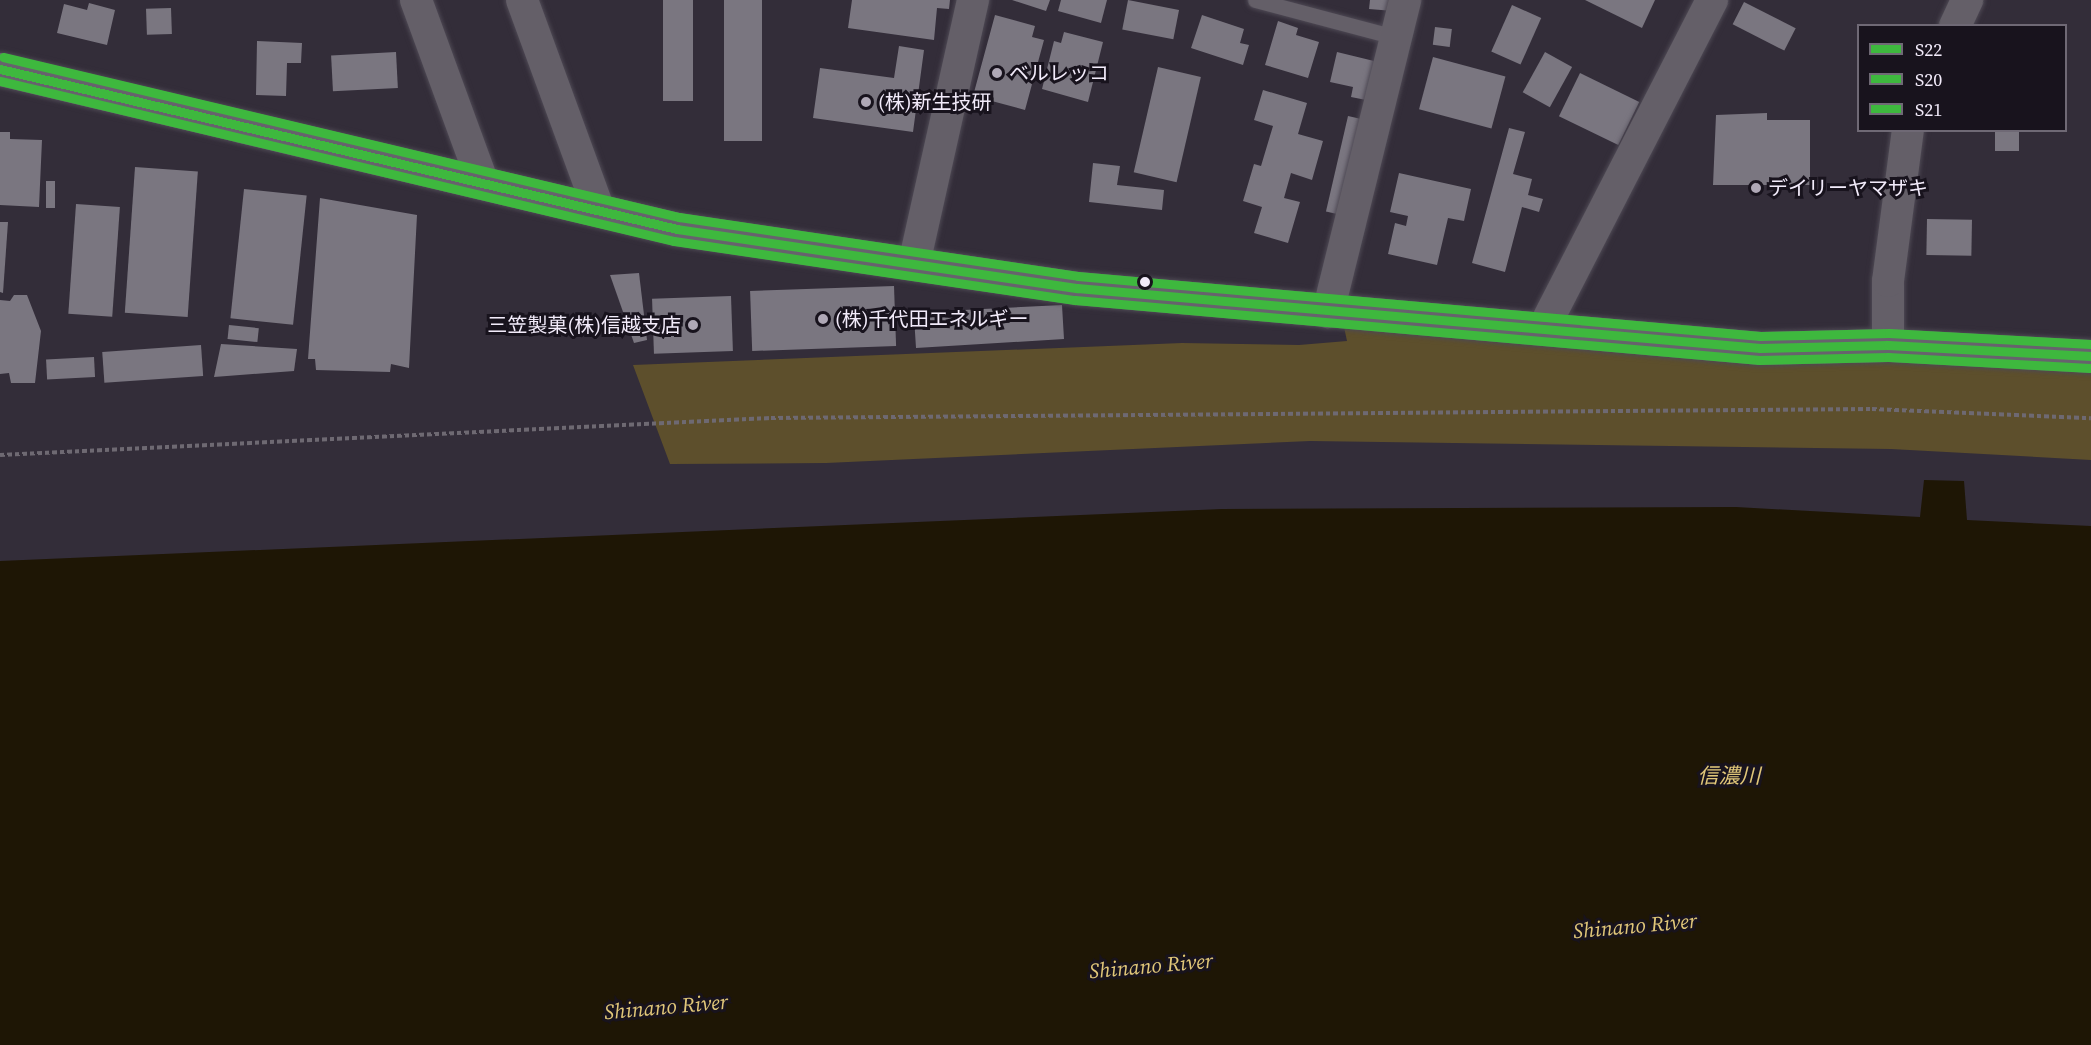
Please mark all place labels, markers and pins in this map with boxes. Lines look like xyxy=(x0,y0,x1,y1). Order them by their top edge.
place label: ベルレッコ xyxy=(1009,61,1109,85)
marker: ベルレッコ xyxy=(990,66,1004,80)
place label: (株)新生技研 xyxy=(878,90,992,114)
marker: (株)新生技研 xyxy=(859,95,873,109)
place label: デイリーヤマザキ xyxy=(1768,176,1928,200)
marker: デイリーヤマザキ xyxy=(1749,181,1763,195)
unlabelled marker xyxy=(1139,276,1151,288)
place label: (株)千代田エネルギー xyxy=(835,307,1029,331)
marker: (株)千代田エネルギー xyxy=(816,312,830,326)
place label: 三笠製菓(株)信越支店 xyxy=(487,313,681,337)
marker: 三笠製菓(株)信越支店 xyxy=(686,318,700,332)

